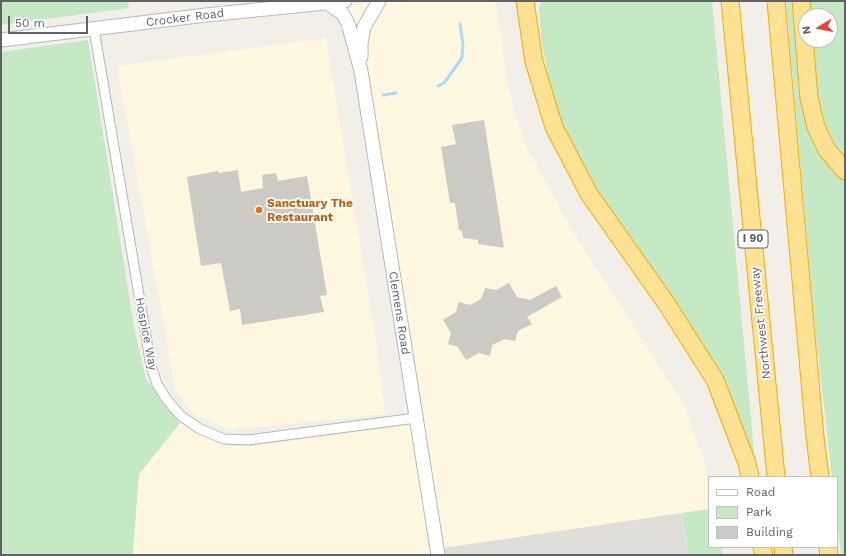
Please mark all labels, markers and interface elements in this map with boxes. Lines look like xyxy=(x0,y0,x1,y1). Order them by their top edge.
street label: Crocker Road xyxy=(145,6,225,30)
scale bar xyxy=(10,8,90,34)
north arrow xyxy=(798,8,838,48)
text: 50 m xyxy=(15,16,45,30)
text: N xyxy=(800,25,814,35)
place label: Sanctuary The Restaurant xyxy=(267,196,353,224)
marker: Sanctuary The Restaurant xyxy=(254,205,264,215)
road number: I 90 xyxy=(738,230,768,248)
street label: Northwest Freeway xyxy=(748,266,774,380)
street label: Clemens Road xyxy=(385,270,413,356)
street label: Hospice Way xyxy=(132,296,160,372)
legend xyxy=(708,476,838,548)
text: Road xyxy=(746,485,775,499)
text: Park xyxy=(746,505,772,519)
text: Building xyxy=(746,525,793,539)

